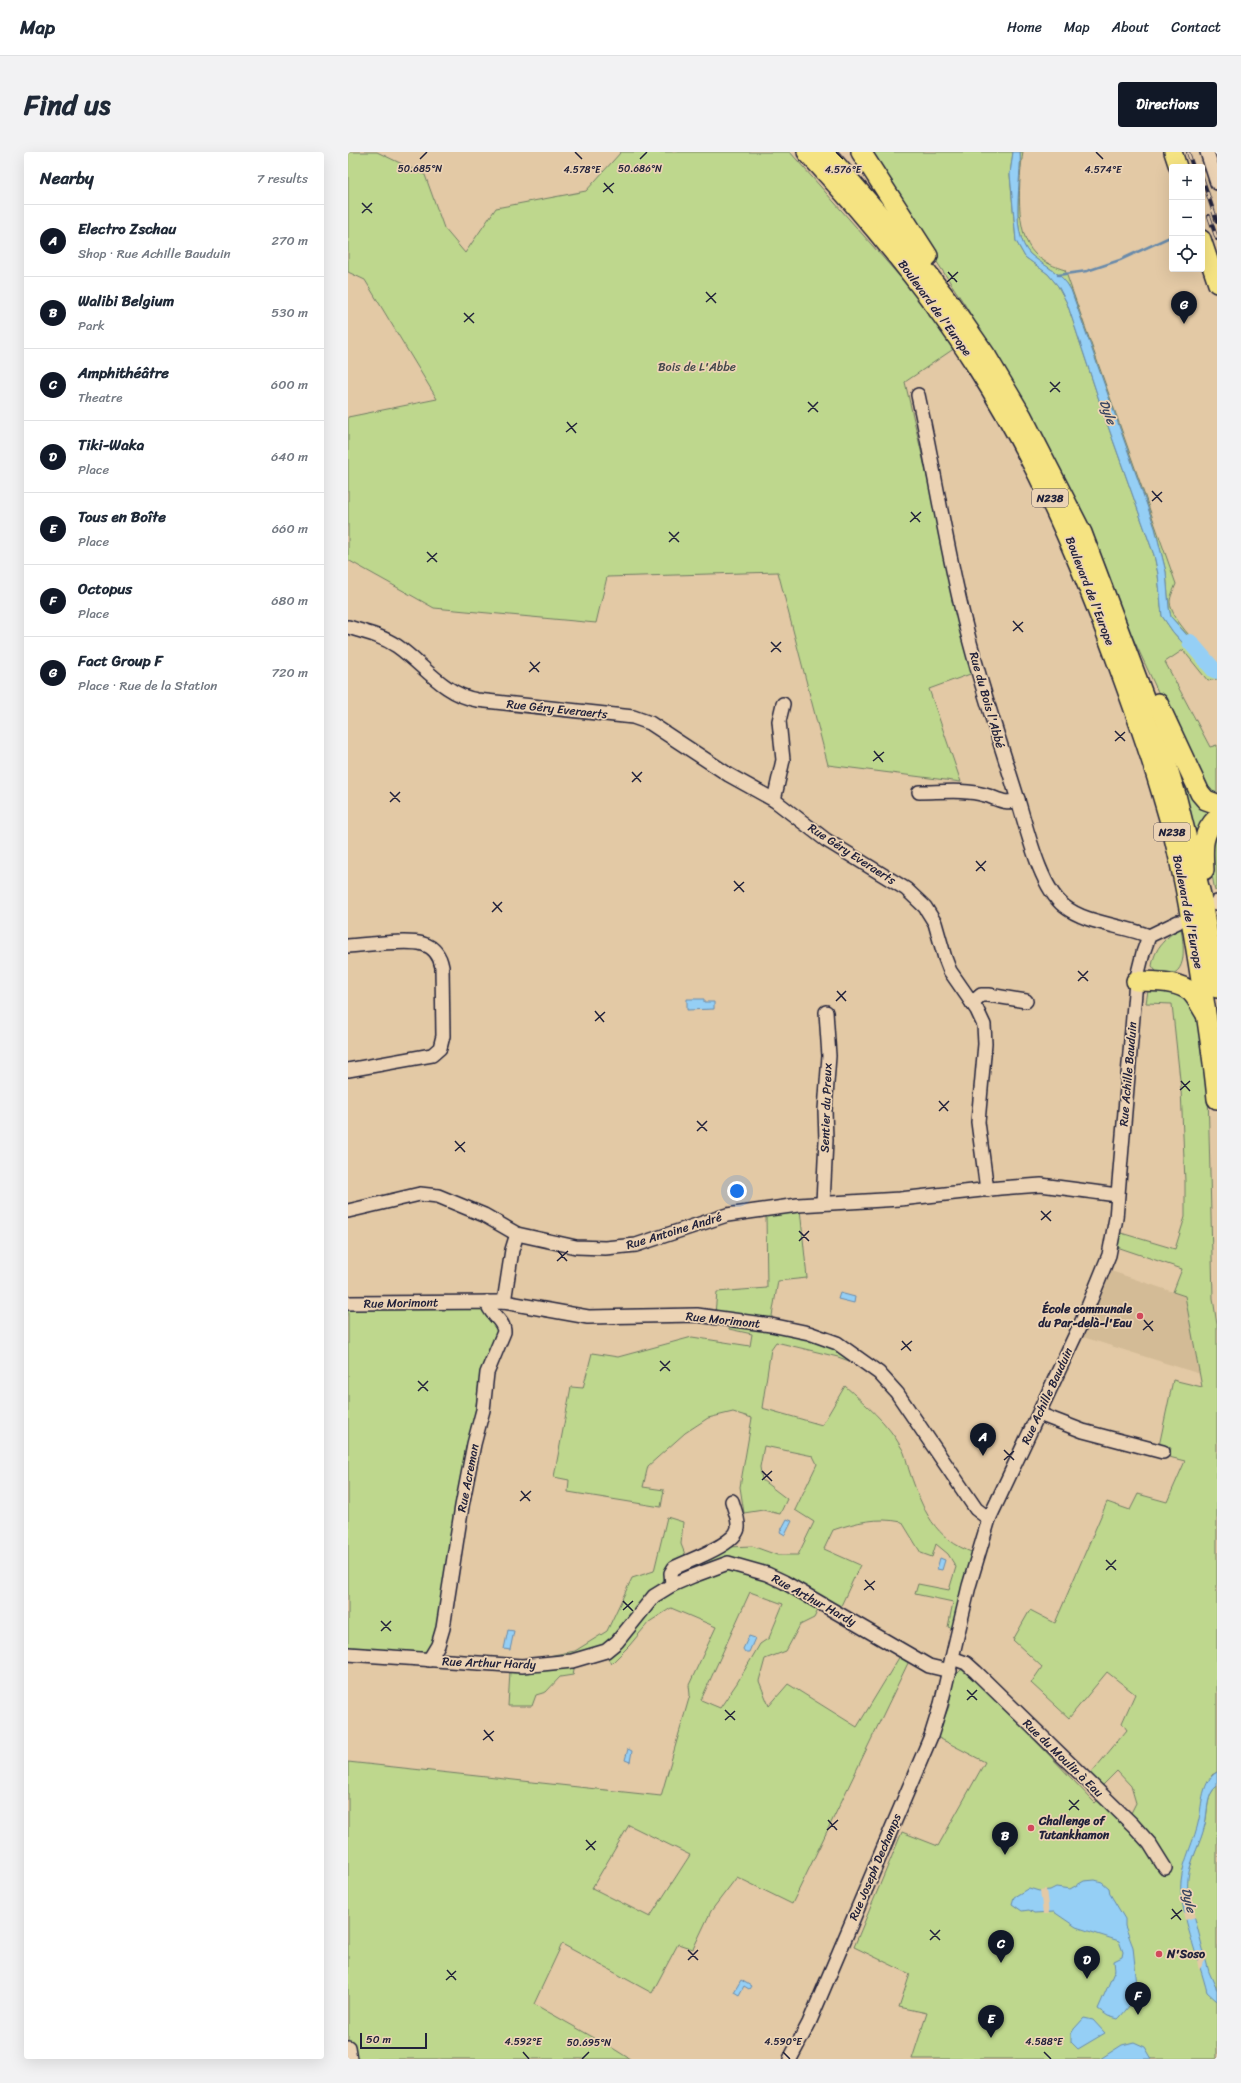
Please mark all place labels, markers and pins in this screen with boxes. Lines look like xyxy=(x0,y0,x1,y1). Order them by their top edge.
pin: G xyxy=(1171,291,1197,324)
place label: École communale du Par-delà-l'Eau xyxy=(1038,1298,1133,1334)
marker: École communale du Par-delà-l'Eau xyxy=(1135,1311,1145,1321)
pin: A xyxy=(970,1423,996,1456)
place label: Challenge of Tutankhamon xyxy=(1038,1810,1110,1846)
pin: B xyxy=(992,1822,1018,1855)
marker: Challenge of Tutankhamon xyxy=(1026,1823,1036,1833)
pin: C xyxy=(988,1930,1014,1963)
place label: N'Soso xyxy=(1166,1943,1206,1965)
pin: D xyxy=(1074,1946,1100,1979)
marker: N'Soso xyxy=(1154,1949,1164,1959)
pin: F xyxy=(1125,1982,1151,2015)
pin: E xyxy=(978,2005,1004,2038)

